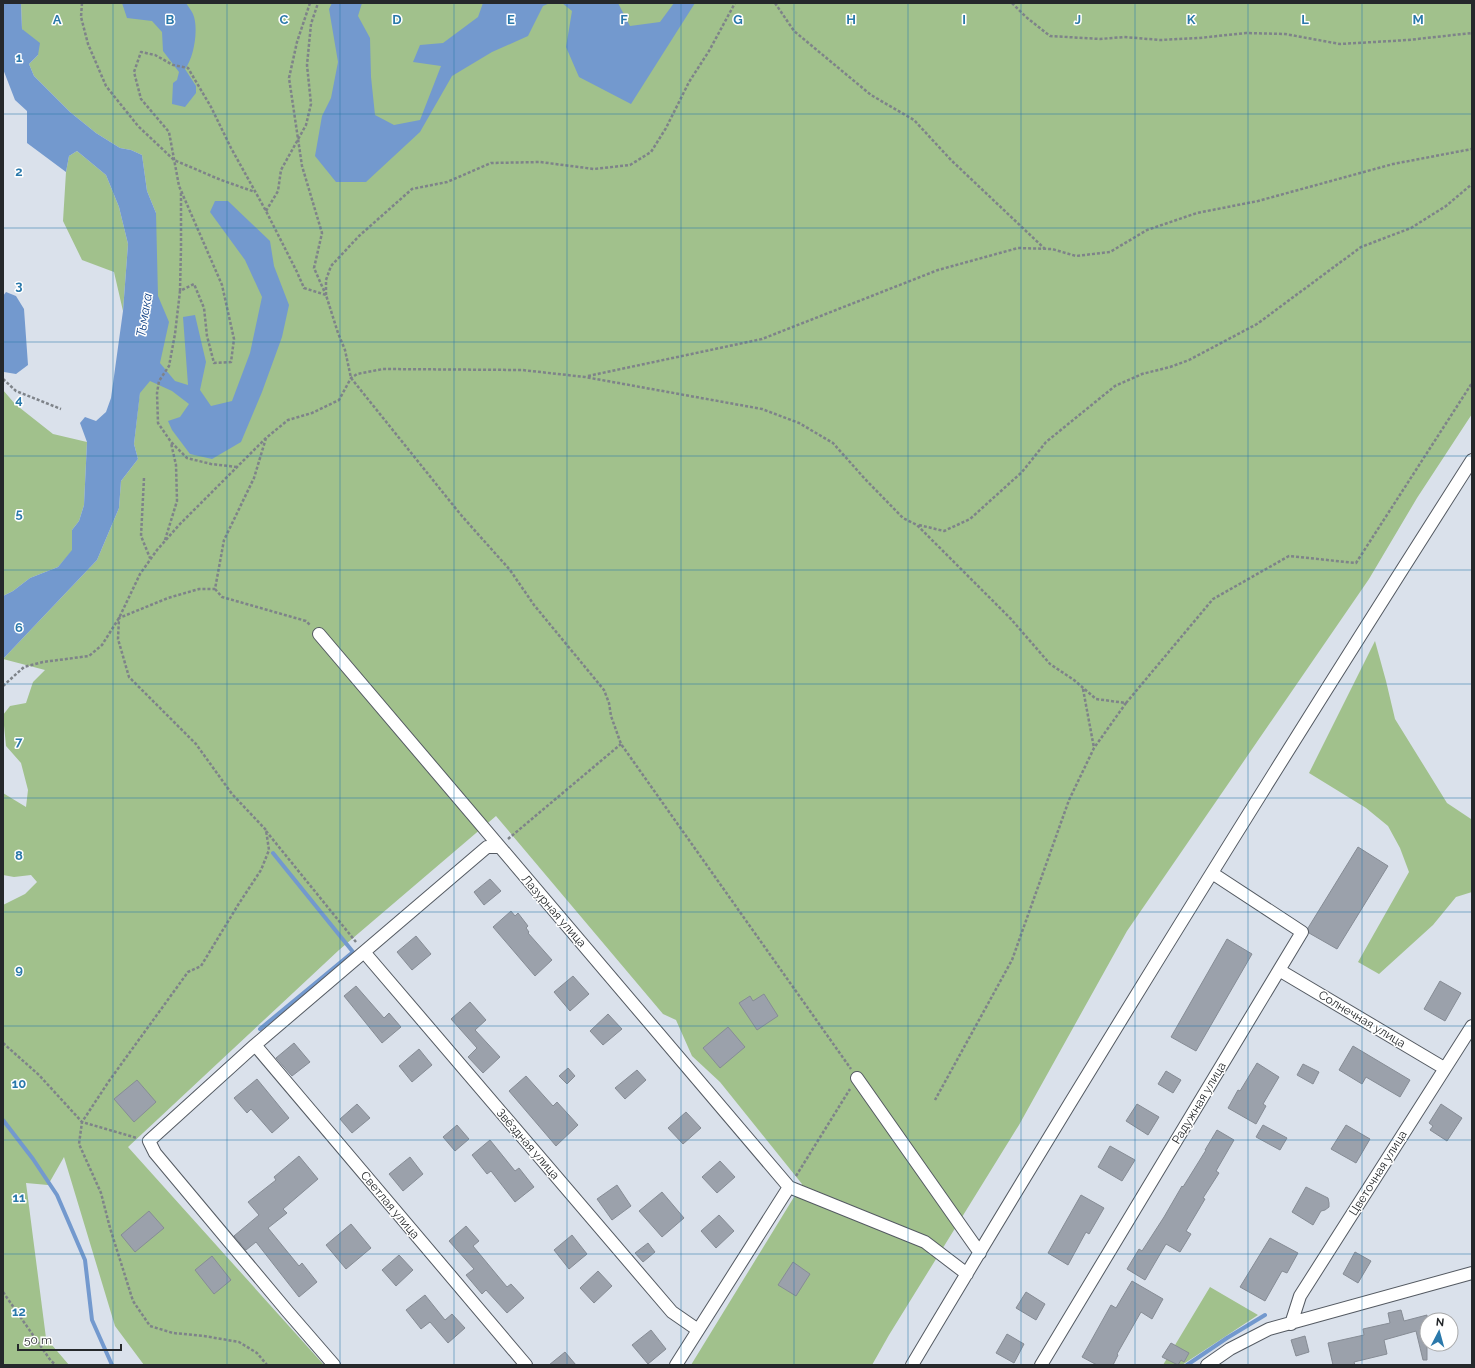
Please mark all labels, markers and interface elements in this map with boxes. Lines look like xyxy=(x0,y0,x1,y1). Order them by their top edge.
text: A xyxy=(53,12,62,27)
text: B xyxy=(166,12,175,27)
text: C xyxy=(280,12,289,27)
text: D xyxy=(392,12,402,27)
text: E xyxy=(507,12,515,27)
text: F xyxy=(620,12,628,27)
text: G xyxy=(733,12,743,27)
text: H xyxy=(846,12,856,27)
text: I xyxy=(962,12,966,27)
text: J xyxy=(1075,12,1081,27)
text: K xyxy=(1187,12,1196,27)
text: L xyxy=(1301,12,1309,27)
text: M xyxy=(1412,12,1424,27)
text: 1 xyxy=(16,50,23,65)
text: 2 xyxy=(15,164,23,179)
text: 3 xyxy=(15,278,23,293)
water label: Тьмака xyxy=(133,292,155,338)
text: 4 xyxy=(15,392,23,407)
text: 5 xyxy=(15,506,23,521)
text: 6 xyxy=(15,620,23,635)
text: 7 xyxy=(15,734,23,749)
text: 8 xyxy=(15,848,23,863)
street label: Лазурная улица xyxy=(519,872,589,950)
text: 9 xyxy=(15,962,23,977)
street label: Солнечная улица xyxy=(1316,988,1408,1050)
street label: Радужная улица xyxy=(1169,1059,1229,1147)
text: 10 xyxy=(12,1076,26,1091)
street label: Звёздная улица xyxy=(494,1106,562,1182)
street label: Цветочная улица xyxy=(1346,1128,1410,1218)
street label: Светлая улица xyxy=(358,1168,422,1242)
text: 11 xyxy=(13,1190,26,1205)
text: 12 xyxy=(12,1304,26,1319)
north arrow xyxy=(1419,1312,1459,1352)
text: N xyxy=(1435,1316,1445,1329)
scale bar xyxy=(18,1326,121,1352)
text: 50 m xyxy=(24,1333,52,1347)

